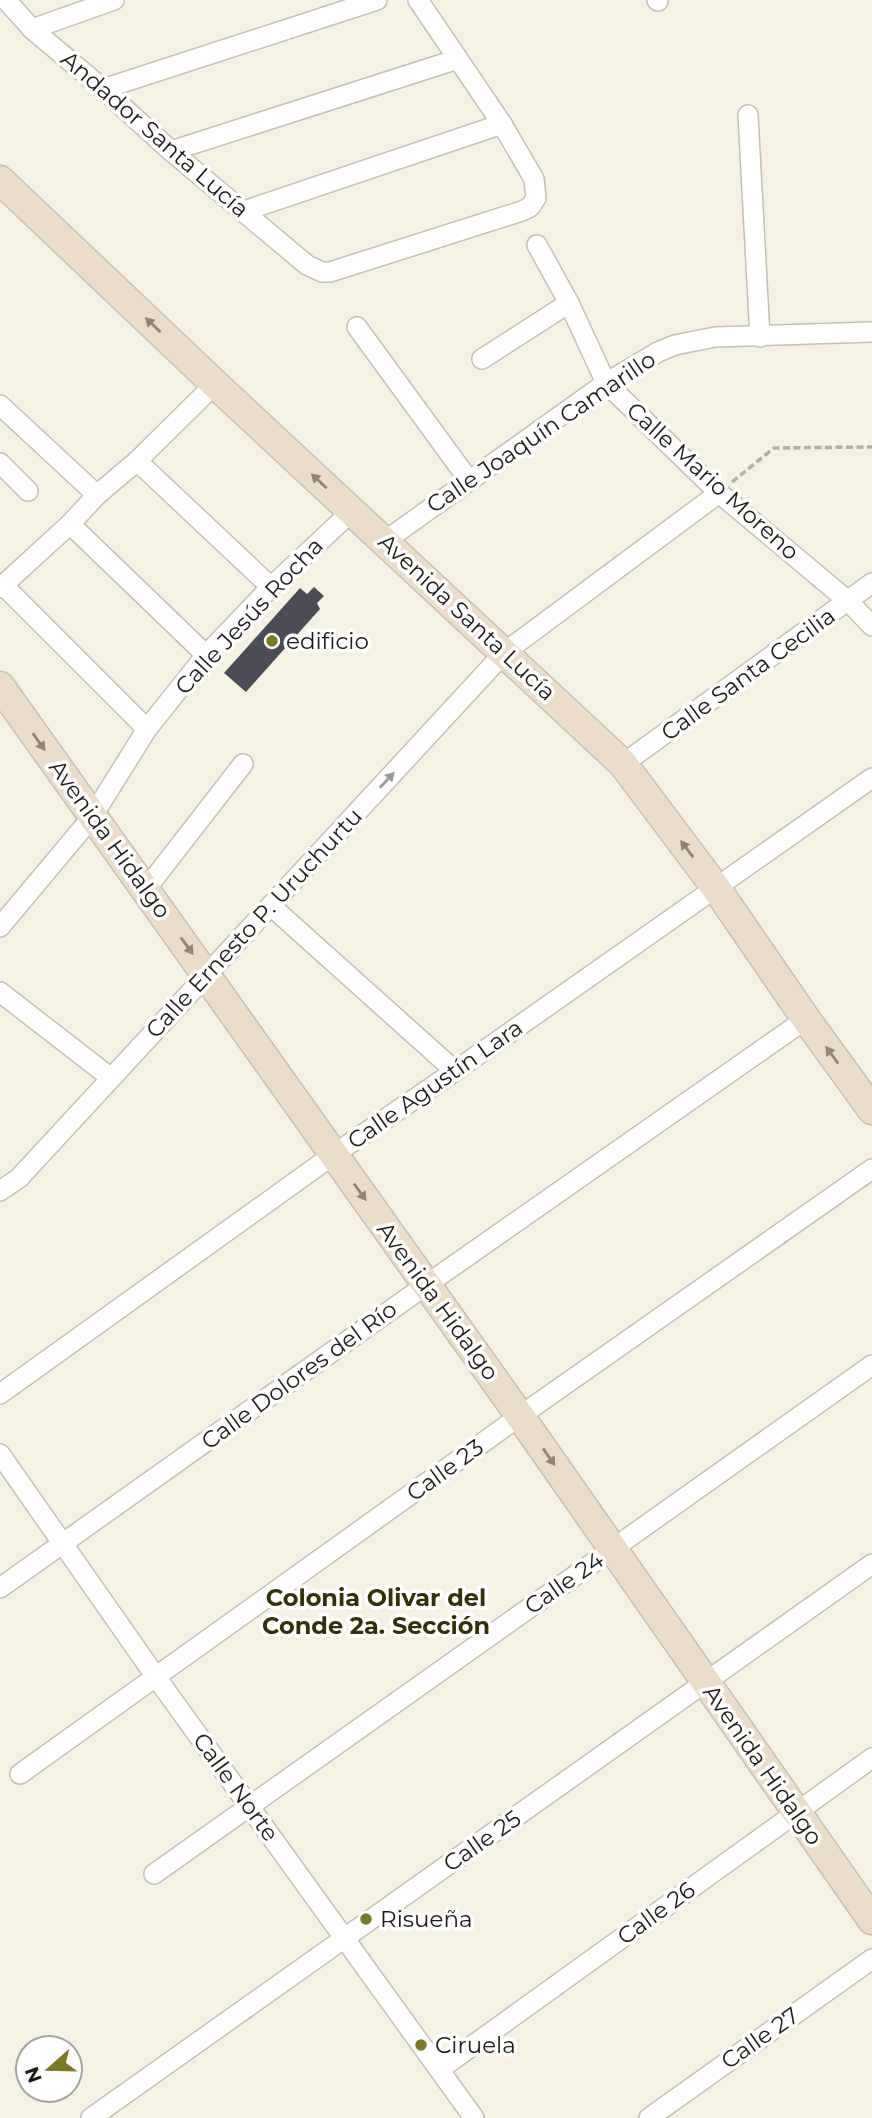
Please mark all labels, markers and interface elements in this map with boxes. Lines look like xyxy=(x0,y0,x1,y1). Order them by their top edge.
street label: Andador Santa Lucía xyxy=(55,45,255,223)
one-way arrow xyxy=(145,318,162,334)
street label: Calle Joaquín Camarillo xyxy=(421,345,661,519)
street label: Calle Mario Moreno xyxy=(621,396,805,566)
one-way arrow xyxy=(311,473,328,489)
street label: Avenida Santa Lucía xyxy=(373,528,561,706)
street label: Calle Jesús Rocha xyxy=(169,532,329,700)
street label: Calle Santa Cecilia xyxy=(656,601,840,747)
place label: edificio xyxy=(286,627,369,655)
marker: edificio xyxy=(264,633,280,649)
one-way arrow xyxy=(32,733,46,751)
street label: Avenida Hidalgo xyxy=(43,754,177,924)
one-way arrow xyxy=(379,771,395,789)
street label: Calle Ernesto P. Uruchurtu xyxy=(140,802,368,1044)
one-way arrow xyxy=(680,840,694,858)
one-way arrow xyxy=(180,937,194,955)
street label: Calle Agustín Lara xyxy=(342,1013,528,1155)
one-way arrow xyxy=(825,1046,839,1064)
one-way arrow xyxy=(352,1183,366,1201)
street label: Avenida Hidalgo xyxy=(371,1216,505,1386)
street label: Calle Dolores del Río xyxy=(196,1295,402,1455)
street label: Calle 23 xyxy=(401,1433,489,1507)
one-way arrow xyxy=(542,1448,556,1466)
street label: Calle 24 xyxy=(519,1546,609,1620)
district label: Colonia Olivar del Conde 2a. Sección xyxy=(262,1583,490,1640)
street label: Avenida Hidalgo xyxy=(697,1679,829,1851)
street label: Calle Norte xyxy=(187,1727,285,1847)
street label: Calle 25 xyxy=(438,1804,526,1878)
street label: Calle 26 xyxy=(612,1876,700,1950)
place label: Risueña xyxy=(380,1905,473,1933)
marker: Risueña xyxy=(358,1911,374,1927)
street label: Calle 27 xyxy=(716,2001,804,2075)
place label: Ciruela xyxy=(435,2031,516,2059)
north arrow xyxy=(14,2034,84,2104)
marker: Ciruela xyxy=(413,2037,429,2053)
text: N xyxy=(20,2063,47,2086)

